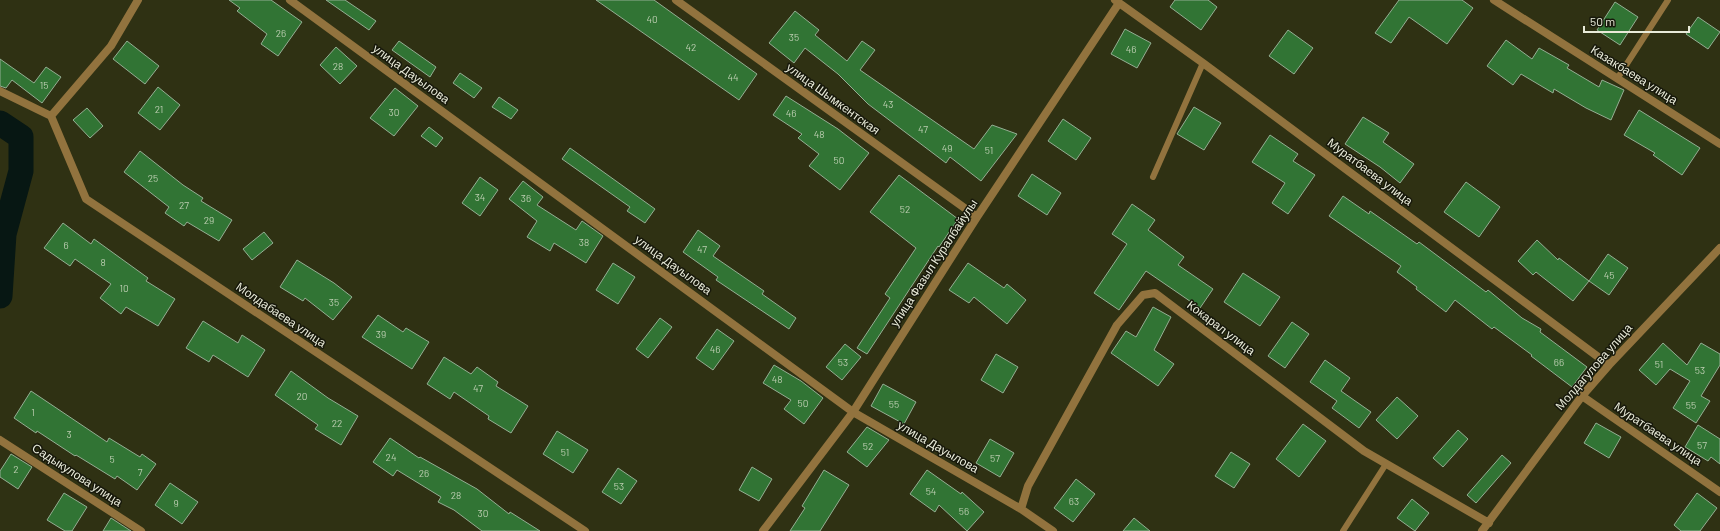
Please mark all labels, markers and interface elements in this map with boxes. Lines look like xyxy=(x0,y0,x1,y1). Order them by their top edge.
scale bar xyxy=(1584,8,1689,34)
house number: 40 xyxy=(646,13,658,25)
text: 50 m xyxy=(1590,14,1615,28)
house number: 26 xyxy=(276,27,286,39)
house number: 35 xyxy=(789,31,799,43)
street label: улица Дауылова xyxy=(370,41,453,107)
house number: 42 xyxy=(686,41,696,53)
street label: Казакбаева улица xyxy=(1588,42,1681,107)
house number: 46 xyxy=(1126,43,1136,55)
house number: 28 xyxy=(333,60,343,72)
street label: улица Шымкентская xyxy=(784,60,883,138)
house number: 44 xyxy=(727,71,739,83)
house number: 15 xyxy=(40,79,48,91)
house number: 43 xyxy=(883,98,893,110)
house number: 21 xyxy=(155,103,163,115)
house number: 30 xyxy=(389,106,399,118)
house number: 46 xyxy=(786,107,796,119)
house number: 47 xyxy=(918,123,928,135)
house number: 48 xyxy=(814,128,824,140)
street label: Муратбаева улица xyxy=(1325,135,1416,209)
house number: 49 xyxy=(942,142,952,154)
house number: 51 xyxy=(985,144,993,156)
house number: 50 xyxy=(834,154,844,166)
house number: 25 xyxy=(148,172,158,184)
house number: 34 xyxy=(475,191,485,203)
house number: 36 xyxy=(521,192,531,204)
street label: улица Фазыл Куралбайулы xyxy=(887,196,980,329)
house number: 27 xyxy=(179,199,189,211)
house number: 52 xyxy=(900,203,910,215)
house number: 29 xyxy=(204,214,214,226)
street label: улица Дауылова xyxy=(632,232,715,298)
house number: 38 xyxy=(579,236,589,248)
house number: 6 xyxy=(63,239,69,251)
house number: 47 xyxy=(697,243,707,255)
house number: 8 xyxy=(100,256,106,268)
house number: 45 xyxy=(1604,269,1614,281)
street label: Молдабаева улица xyxy=(233,279,329,350)
house number: 10 xyxy=(119,282,129,294)
house number: 35 xyxy=(329,296,339,308)
street label: Кокарал улица xyxy=(1184,297,1259,358)
street label: Молдагулова улица xyxy=(1552,320,1635,413)
house number: 39 xyxy=(376,328,386,340)
house number: 46 xyxy=(710,343,720,355)
house number: 53 xyxy=(838,356,848,368)
house number: 66 xyxy=(1554,356,1564,368)
house number: 51 xyxy=(1655,358,1663,370)
house number: 53 xyxy=(1695,364,1705,376)
house number: 48 xyxy=(772,373,782,385)
house number: 47 xyxy=(473,382,483,394)
house number: 20 xyxy=(296,390,308,402)
house number: 50 xyxy=(798,397,808,409)
house number: 55 xyxy=(889,398,899,410)
street label: Муратбаева улица xyxy=(1611,399,1705,469)
house number: 55 xyxy=(1686,399,1696,411)
house number: 1 xyxy=(31,406,35,418)
house number: 22 xyxy=(332,417,342,429)
street label: улица Дауылова xyxy=(895,417,982,476)
house number: 3 xyxy=(66,428,72,440)
house number: 57 xyxy=(1697,439,1707,451)
street label: Садыкулова улица xyxy=(29,440,125,509)
house number: 52 xyxy=(863,440,873,452)
house number: 51 xyxy=(561,446,569,458)
house number: 24 xyxy=(386,451,396,463)
house number: 57 xyxy=(990,452,1000,464)
house number: 5 xyxy=(109,453,115,465)
house number: 2 xyxy=(13,463,19,475)
house number: 7 xyxy=(138,466,143,478)
house number: 26 xyxy=(419,467,429,479)
house number: 53 xyxy=(614,480,624,492)
house number: 54 xyxy=(926,485,936,497)
house number: 28 xyxy=(451,489,461,501)
house number: 63 xyxy=(1069,495,1079,507)
house number: 9 xyxy=(173,497,179,509)
house number: 56 xyxy=(959,505,969,517)
house number: 30 xyxy=(478,507,488,519)

